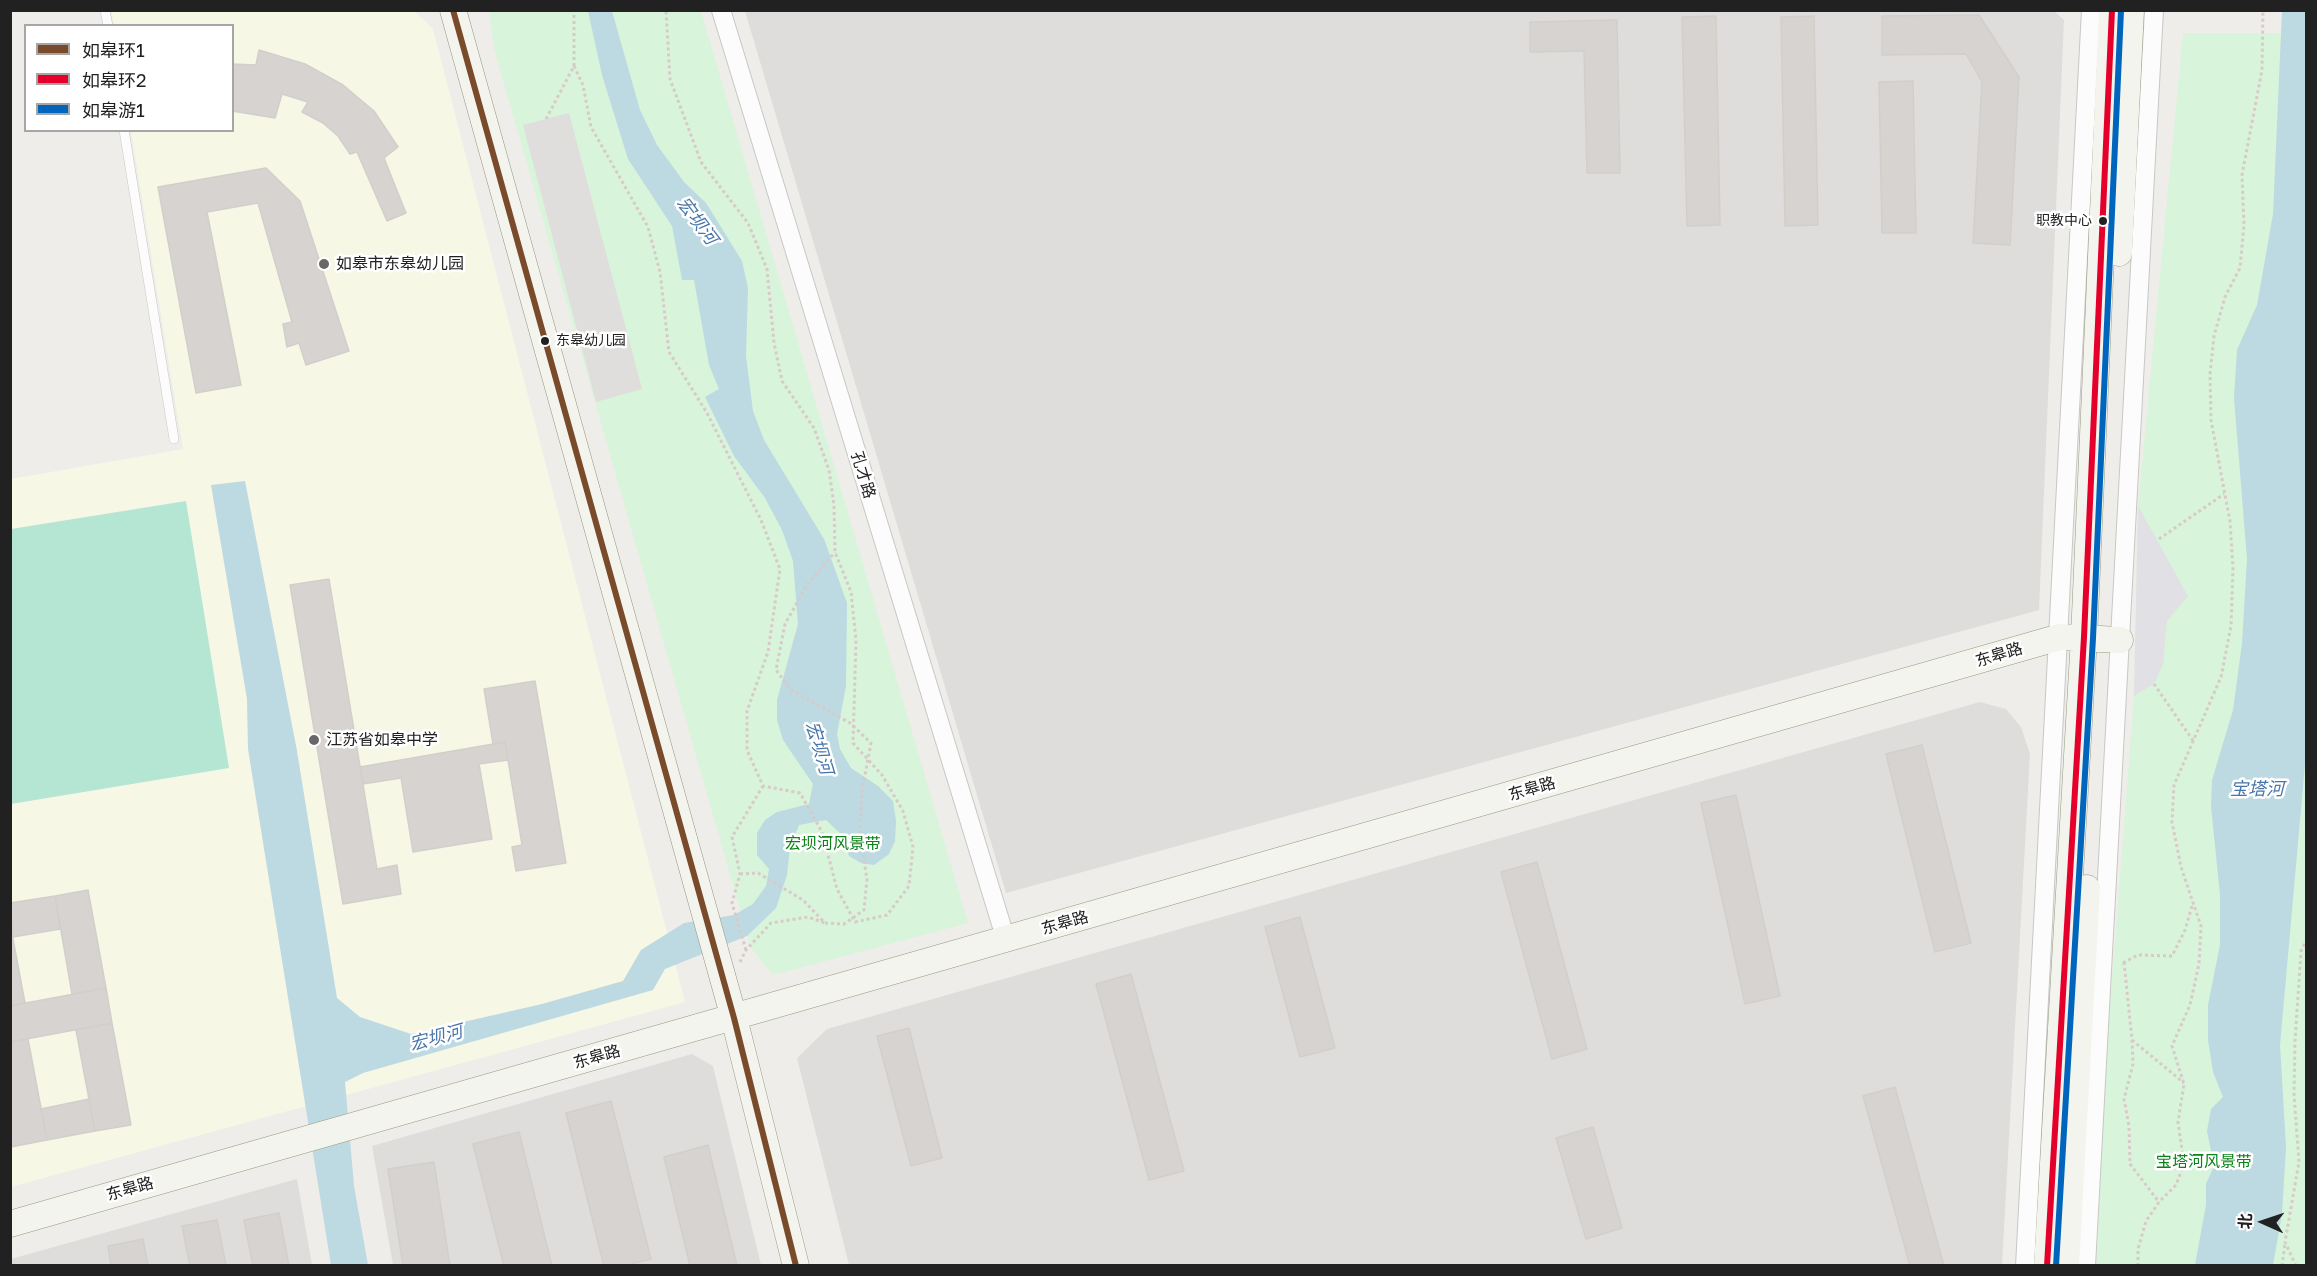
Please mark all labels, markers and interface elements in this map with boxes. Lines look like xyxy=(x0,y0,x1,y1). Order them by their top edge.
legend xyxy=(24,24,234,132)
text: 如皋环1 xyxy=(82,39,145,61)
text: 如皋环2 xyxy=(82,69,146,91)
text: 如皋游1 xyxy=(82,99,145,121)
water label: 宏坝河 xyxy=(672,193,722,249)
place label: 职教中心 xyxy=(2036,213,2092,229)
marker: 职教中心 xyxy=(2097,215,2109,227)
place label: 如皋市东皋幼儿园 xyxy=(336,254,464,274)
marker: 如皋市东皋幼儿园 xyxy=(317,257,331,271)
place label: 东皋幼儿园 xyxy=(556,333,626,349)
marker: 东皋幼儿园 xyxy=(539,335,551,347)
street label: 孔才路 xyxy=(847,449,879,501)
street label: 东皋路 xyxy=(1973,639,2025,671)
water label: 宏坝河 xyxy=(801,719,837,777)
place label: 江苏省如皋中学 xyxy=(326,730,438,750)
marker: 江苏省如皋中学 xyxy=(307,733,321,747)
street label: 东皋路 xyxy=(1506,773,1558,805)
water label: 宝塔河 xyxy=(2230,778,2284,800)
park label: 宏坝河风景带 xyxy=(785,834,881,854)
street label: 东皋路 xyxy=(1039,907,1091,939)
water label: 宏坝河 xyxy=(407,1021,465,1055)
street label: 东皋路 xyxy=(571,1041,623,1073)
park label: 宝塔河风景带 xyxy=(2156,1152,2252,1172)
street label: 东皋路 xyxy=(104,1173,156,1205)
north arrow xyxy=(2233,1192,2293,1252)
text: 北 xyxy=(2235,1213,2255,1230)

